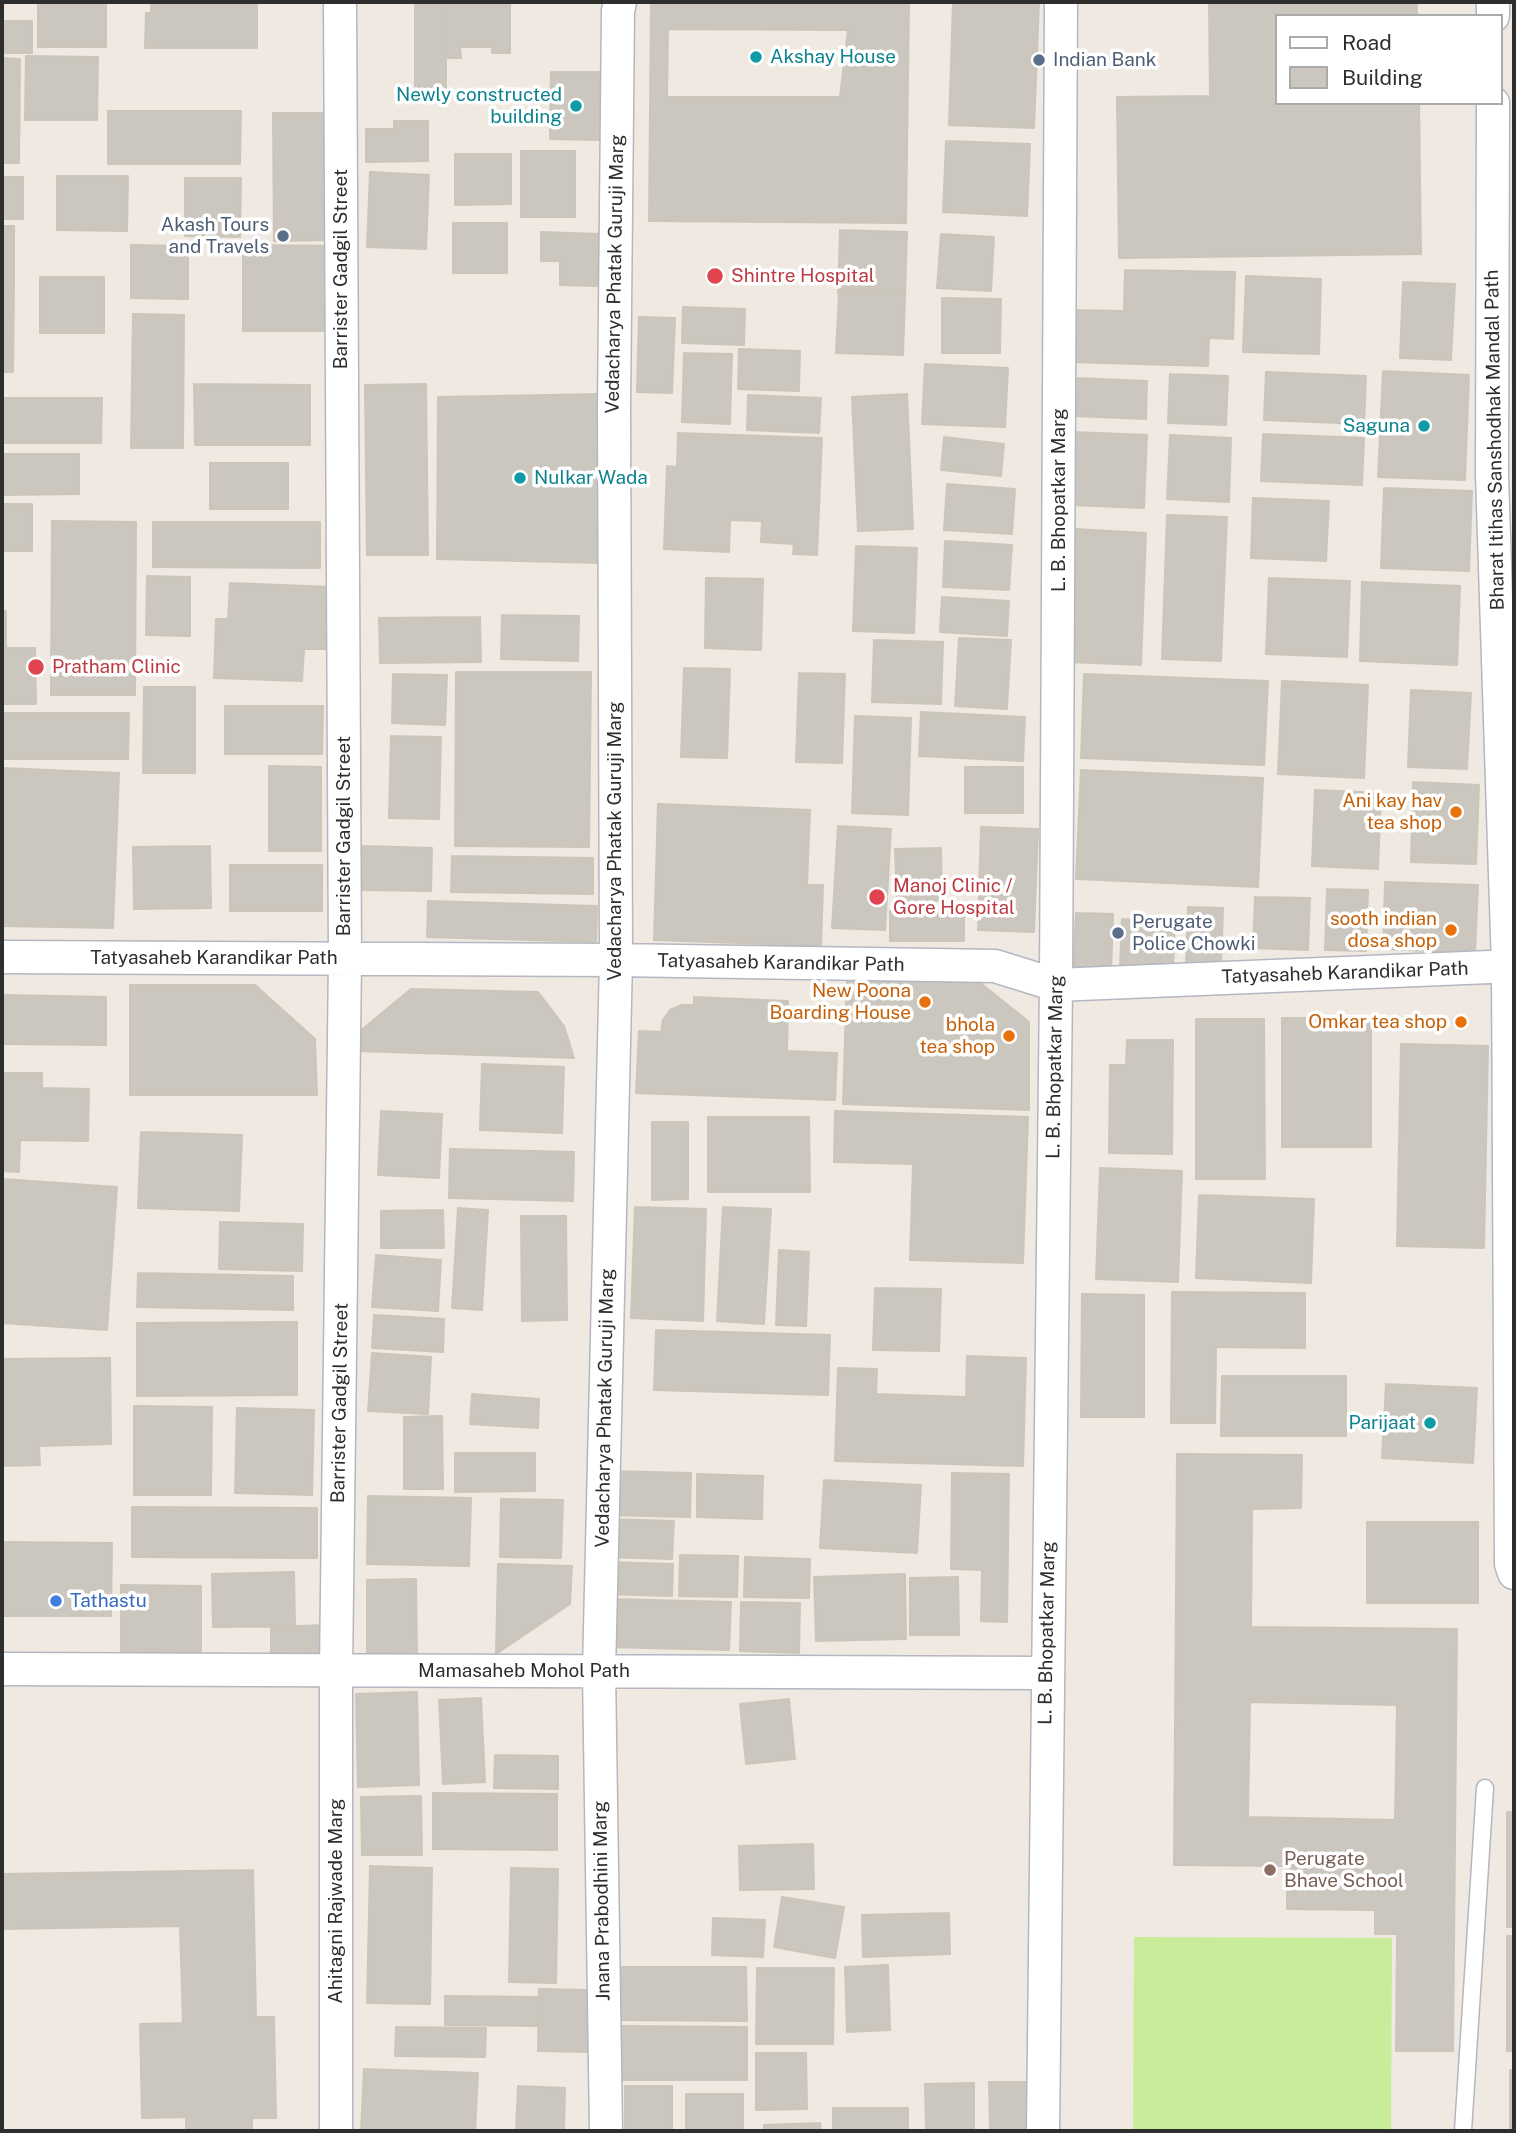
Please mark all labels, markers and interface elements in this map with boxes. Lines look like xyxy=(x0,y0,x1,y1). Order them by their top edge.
legend xyxy=(1274,14,1502,105)
text: Road xyxy=(1342,30,1392,55)
place label: Akshay House xyxy=(770,46,896,68)
marker: Akshay House xyxy=(748,49,764,65)
place label: Indian Bank xyxy=(1053,49,1156,71)
marker: Indian Bank xyxy=(1031,52,1047,68)
text: Building xyxy=(1342,65,1423,90)
place label: Newly constructed building xyxy=(396,84,562,128)
marker: Newly constructed building xyxy=(568,98,584,114)
street label: Vedacharya Phatak Guruji Marg xyxy=(601,134,629,414)
street label: Barrister Gadgil Street xyxy=(330,169,352,369)
place label: Akash Tours and Travels xyxy=(161,214,269,258)
marker: Akash Tours and Travels xyxy=(275,228,291,244)
place label: Shintre Hospital xyxy=(731,265,874,287)
marker: Shintre Hospital xyxy=(705,266,725,286)
street label: Bharat Itihas Sanshodhak Mandal Path xyxy=(1481,269,1509,611)
street label: L. B. Bhopatkar Marg xyxy=(1048,408,1070,592)
place label: Saguna xyxy=(1343,415,1410,437)
marker: Saguna xyxy=(1416,418,1432,434)
place label: Nulkar Wada xyxy=(534,467,648,489)
marker: Nulkar Wada xyxy=(512,470,528,486)
place label: Pratham Clinic xyxy=(52,656,181,678)
marker: Pratham Clinic xyxy=(26,657,46,677)
street label: Vedacharya Phatak Guruji Marg xyxy=(604,701,626,981)
street label: Barrister Gadgil Street xyxy=(333,736,355,936)
place label: Ani kay hav tea shop xyxy=(1342,790,1442,834)
marker: Ani kay hav tea shop xyxy=(1448,804,1464,820)
place label: Manoj Clinic / Gore Hospital xyxy=(893,875,1015,919)
marker: Manoj Clinic / Gore Hospital xyxy=(867,887,887,907)
place label: sooth indian dosa shop xyxy=(1330,908,1437,952)
place label: Perugate Police Chowki xyxy=(1132,911,1256,955)
marker: sooth indian dosa shop xyxy=(1443,922,1459,938)
marker: Perugate Police Chowki xyxy=(1110,925,1126,941)
street label: Tatyasaheb Karandikar Path xyxy=(90,947,338,969)
street label: Tatyasaheb Karandikar Path xyxy=(657,949,905,977)
street label: Tatyasaheb Karandikar Path xyxy=(1221,957,1469,989)
street label: L. B. Bhopatkar Marg xyxy=(1042,975,1068,1159)
place label: New Poona Boarding House xyxy=(770,980,911,1024)
marker: New Poona Boarding House xyxy=(917,994,933,1010)
place label: Omkar tea shop xyxy=(1308,1011,1447,1033)
place label: bhola tea shop xyxy=(919,1014,995,1058)
marker: Omkar tea shop xyxy=(1453,1014,1469,1030)
marker: bhola tea shop xyxy=(1001,1028,1017,1044)
street label: Vedacharya Phatak Guruji Marg xyxy=(591,1268,619,1548)
street label: Barrister Gadgil Street xyxy=(327,1303,353,1503)
place label: Parijaat xyxy=(1348,1412,1416,1434)
marker: Parijaat xyxy=(1422,1415,1438,1431)
street label: L. B. Bhopatkar Marg xyxy=(1034,1541,1060,1725)
place label: Tathastu xyxy=(70,1590,147,1612)
marker: Tathastu xyxy=(48,1593,64,1609)
street label: Mamasaheb Mohol Path xyxy=(418,1660,630,1682)
street label: Ahitagni Rajwade Marg xyxy=(325,1798,347,2004)
street label: Jnana Prabodhini Marg xyxy=(589,1801,615,2001)
place label: Perugate Bhave School xyxy=(1284,1848,1404,1892)
marker: Perugate Bhave School xyxy=(1262,1862,1278,1878)

